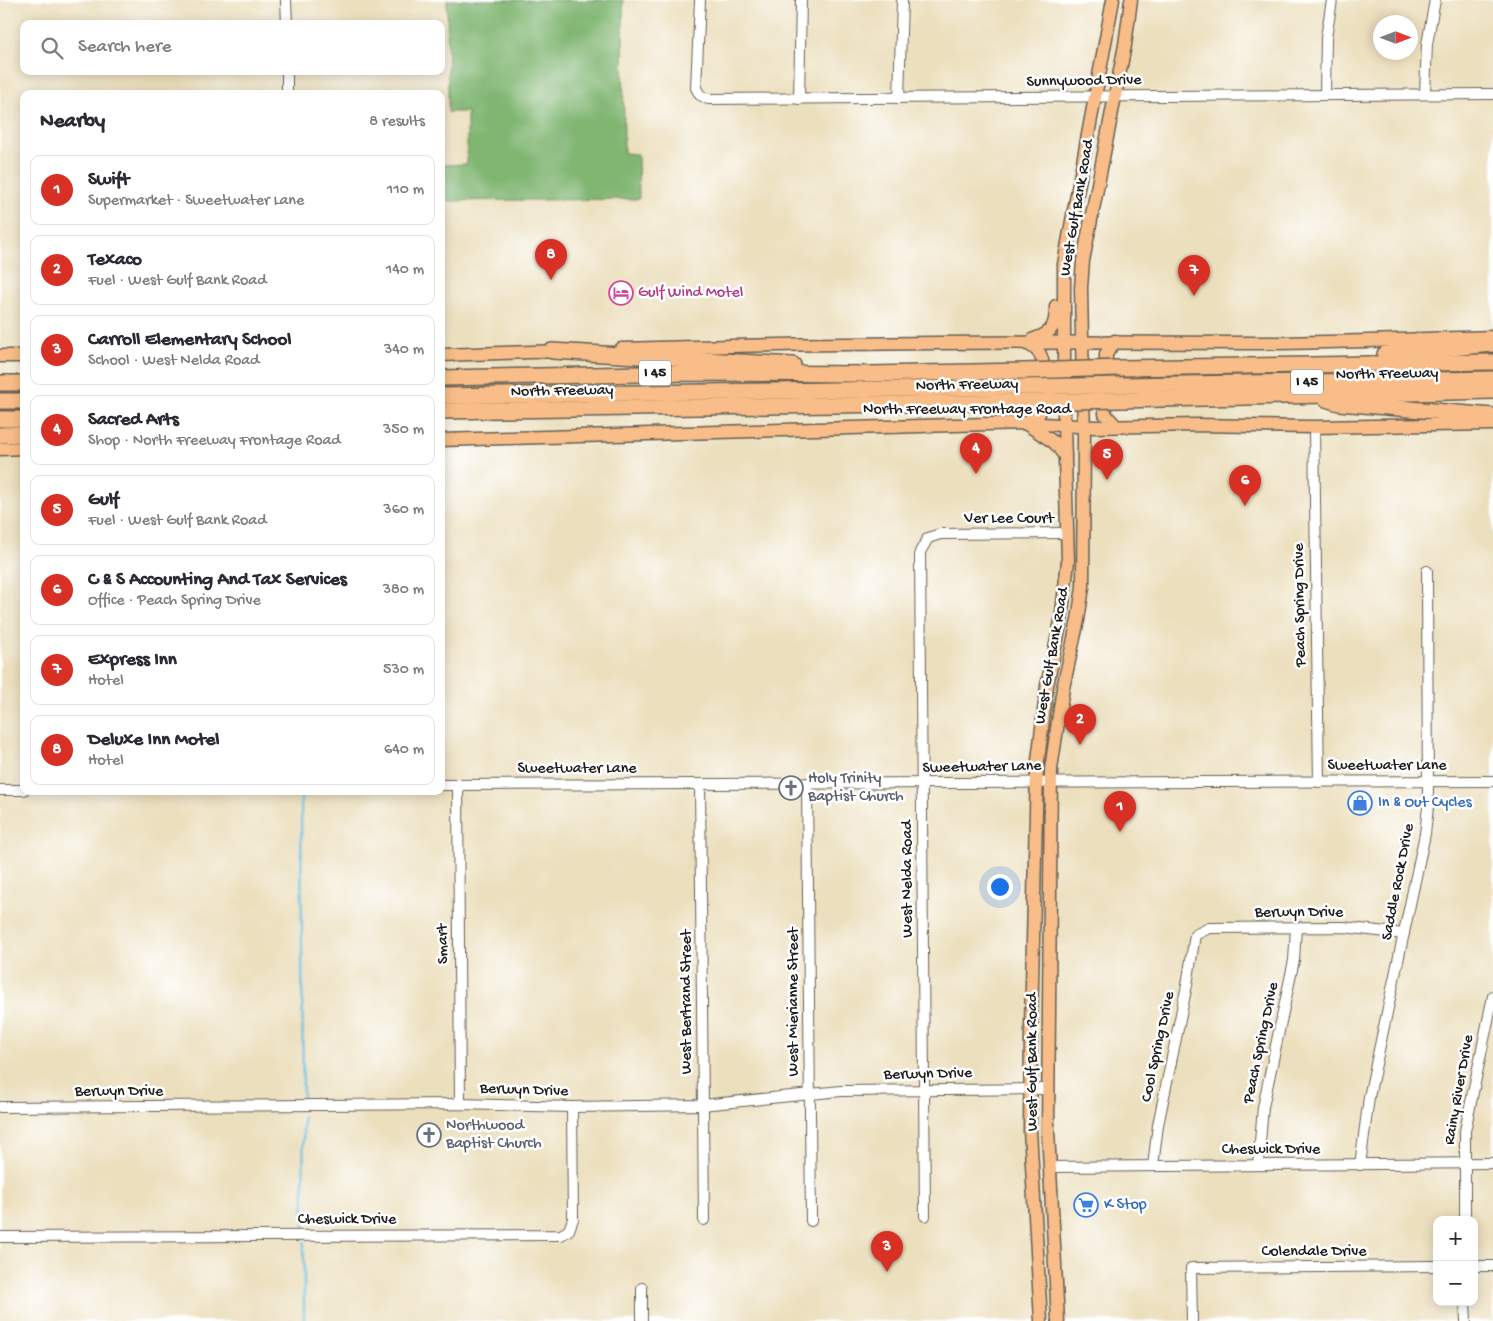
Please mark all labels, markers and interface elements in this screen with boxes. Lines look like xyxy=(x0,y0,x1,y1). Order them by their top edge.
north arrow xyxy=(1373,15,1418,60)
search box xyxy=(20,20,445,75)
icon: search xyxy=(38,34,66,62)
text: Search here xyxy=(78,36,172,59)
street label: Sunnywood Drive xyxy=(1026,71,1142,93)
text: Nearby xyxy=(40,110,105,135)
text: 8 results xyxy=(369,113,425,132)
street label: West Gulf Bank Road xyxy=(1057,137,1100,278)
text: Swift xyxy=(88,169,129,192)
text: 1 xyxy=(54,181,60,200)
text: 110 m xyxy=(387,181,424,200)
text: Supermarket · Sweetwater Lane xyxy=(88,192,304,211)
pin: 8 xyxy=(535,239,567,280)
text: Texaco xyxy=(88,249,142,272)
pin: 7 xyxy=(1178,255,1210,296)
text: 2 xyxy=(53,261,61,280)
text: 140 m xyxy=(386,261,424,280)
text: Fuel · West Gulf Bank Road xyxy=(88,272,267,291)
hotel icon: Gulf Wind Motel xyxy=(608,280,634,306)
place label: Gulf Wind Motel xyxy=(638,284,743,303)
text: Carroll Elementary School xyxy=(88,329,291,352)
text: 3 xyxy=(53,341,61,360)
text: 340 m xyxy=(384,341,424,360)
text: School · West Nelda Road xyxy=(88,352,259,371)
road number: I 45 xyxy=(639,360,671,386)
street label: North Freeway xyxy=(1335,365,1439,385)
road number: I 45 xyxy=(1291,370,1323,394)
street label: North Freeway xyxy=(915,376,1019,396)
street label: North Freeway xyxy=(510,382,614,402)
street label: North Freeway Frontage Road xyxy=(863,401,1073,420)
text: Sacred Arts xyxy=(88,409,179,432)
text: 4 xyxy=(53,421,61,440)
text: 350 m xyxy=(383,421,424,440)
text: Shop · North Freeway Frontage Road xyxy=(88,432,341,451)
pin: 4 xyxy=(960,433,992,474)
pin: 5 xyxy=(1091,439,1123,480)
pin: 6 xyxy=(1229,465,1261,506)
text: Gulf xyxy=(88,489,119,512)
text: 5 xyxy=(53,501,61,520)
text: 360 m xyxy=(383,501,424,520)
street label: Ver Lee Court xyxy=(963,510,1055,529)
text: Fuel · West Gulf Bank Road xyxy=(88,512,267,531)
street label: Peach Spring Drive xyxy=(1290,542,1312,668)
text: C & S Accounting And Tax Services xyxy=(88,569,347,592)
text: 6 xyxy=(53,581,61,600)
text: 380 m xyxy=(383,581,424,600)
street label: West Gulf Bank Road xyxy=(1032,585,1075,726)
text: Office · Peach Spring Drive xyxy=(88,592,261,611)
text: Express Inn xyxy=(88,649,177,672)
text: 7 xyxy=(53,661,61,680)
text: 530 m xyxy=(383,661,424,680)
text: Hotel xyxy=(88,672,124,691)
pin: 2 xyxy=(1064,704,1096,745)
text: Deluxe Inn Motel xyxy=(88,729,220,752)
text: 8 xyxy=(53,741,61,760)
text: 640 m xyxy=(384,741,424,760)
text: Hotel xyxy=(88,752,124,771)
street label: Sweetwater Lane xyxy=(922,757,1042,779)
street label: Sweetwater Lane xyxy=(1328,757,1447,776)
street label: Sweetwater Lane xyxy=(518,760,637,779)
place label: Holy Trinity Baptist Church xyxy=(807,770,904,807)
church icon: Holy Trinity Baptist Church xyxy=(778,775,804,801)
shop icon: In & Out Cycles xyxy=(1347,790,1373,816)
pin: 1 xyxy=(1104,791,1136,832)
place label: In & Out Cycles xyxy=(1378,794,1473,813)
street label: West Nelda Road xyxy=(899,819,918,938)
street label: Saddle Rock Drive xyxy=(1378,821,1420,942)
your location xyxy=(987,874,1013,900)
street label: Berwyn Drive xyxy=(1254,904,1344,923)
street label: Smart xyxy=(434,922,454,964)
street label: West Mierianne Street xyxy=(785,926,804,1076)
street label: West Bertrand Street xyxy=(678,928,697,1074)
street label: Peach Spring Drive xyxy=(1240,980,1284,1106)
street label: Cool Spring Drive xyxy=(1138,989,1180,1104)
street label: West Gulf Bank Road xyxy=(1024,991,1043,1131)
street label: Rainy River Drive xyxy=(1441,1033,1479,1147)
street label: Berwyn Drive xyxy=(883,1065,973,1085)
street label: Berwyn Drive xyxy=(478,1080,569,1102)
street label: Berwyn Drive xyxy=(74,1083,164,1102)
place label: Northwood Baptist Church xyxy=(445,1117,542,1154)
church icon: Northwood Baptist Church xyxy=(416,1122,442,1148)
street label: Cheswick Drive xyxy=(1222,1141,1321,1160)
supermarket icon: K Stop xyxy=(1073,1192,1099,1218)
place label: K Stop xyxy=(1104,1196,1147,1215)
street label: Cheswick Drive xyxy=(298,1211,397,1230)
map controls xyxy=(1433,1216,1478,1306)
button: + xyxy=(1433,1216,1478,1261)
pin: 3 xyxy=(871,1231,903,1272)
street label: Colendale Drive xyxy=(1261,1243,1367,1262)
button: − xyxy=(1433,1261,1478,1306)

